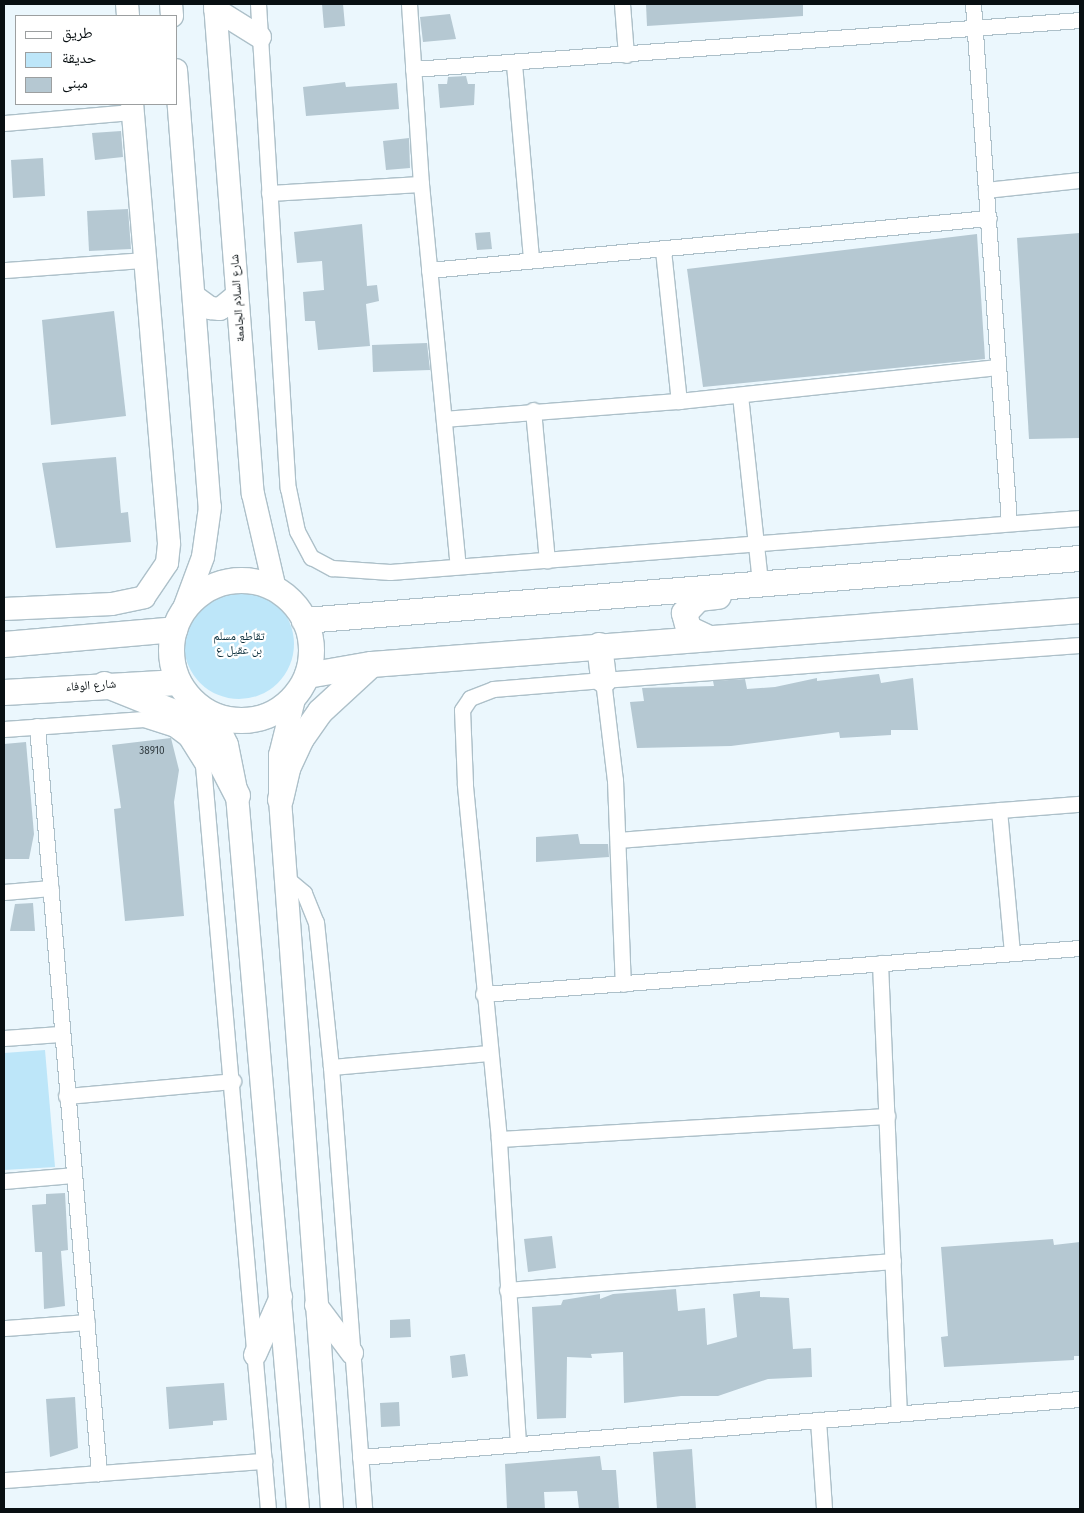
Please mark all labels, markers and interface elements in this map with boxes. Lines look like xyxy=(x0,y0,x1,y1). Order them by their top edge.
legend xyxy=(15,15,178,105)
text: طريق xyxy=(62,24,93,42)
text: حديقة xyxy=(62,49,96,67)
text: مبنى xyxy=(62,74,88,92)
street label: شارع السلام الجامعة xyxy=(228,254,248,342)
park label: تقاطع مسلم بن عقيل ع xyxy=(213,630,265,658)
street label: شارع الوفاء xyxy=(65,677,117,695)
house number: 38910 xyxy=(139,746,165,758)

